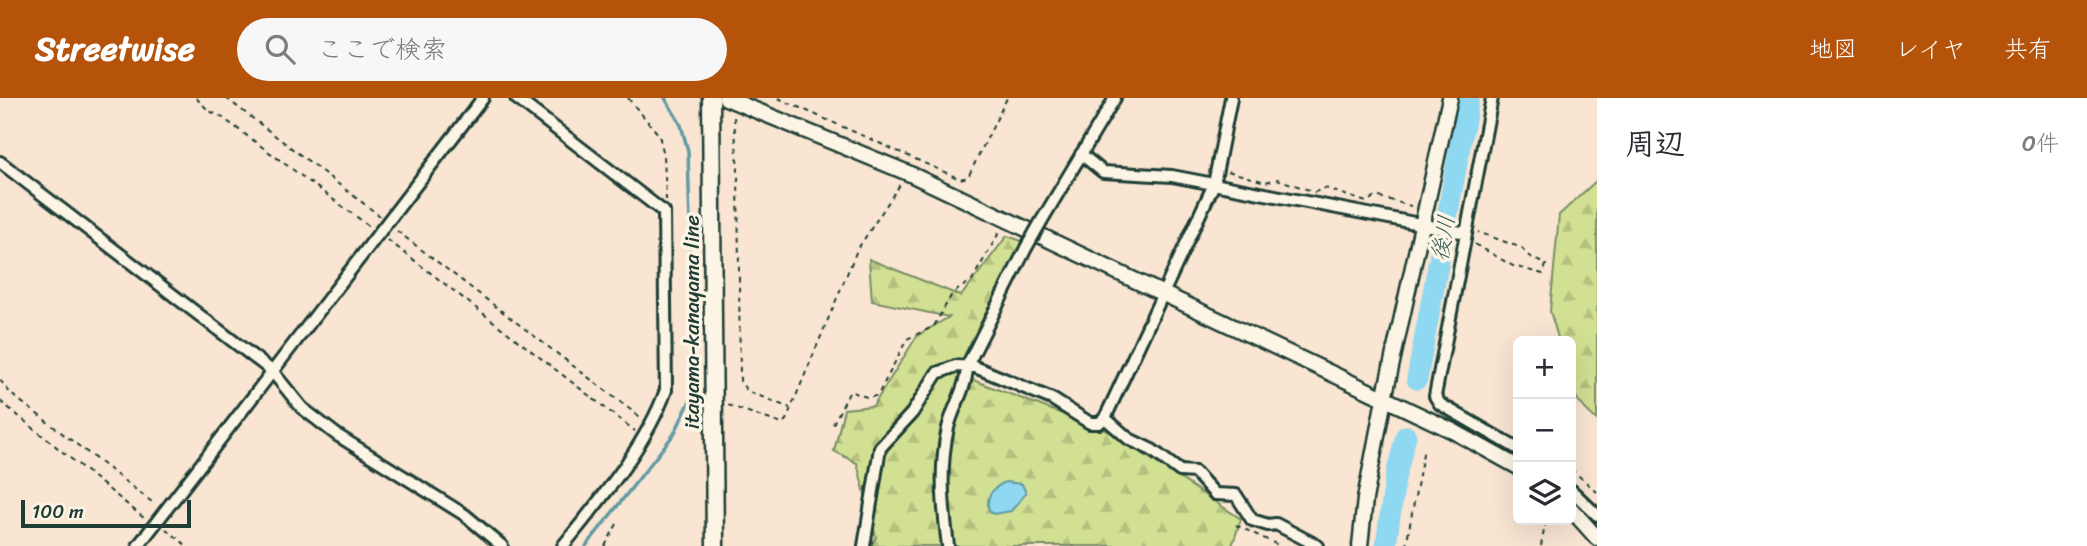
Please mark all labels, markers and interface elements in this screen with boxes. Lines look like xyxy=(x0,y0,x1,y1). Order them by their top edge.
search box xyxy=(237,18,727,81)
text: Streetwise xyxy=(35,20,195,78)
text: ここで検索 xyxy=(317,26,447,72)
text: 地図 xyxy=(1809,28,1857,70)
text: レイヤ xyxy=(1895,28,1966,70)
text: 共有 xyxy=(2004,28,2052,70)
icon: search xyxy=(261,30,299,68)
text: 周辺 xyxy=(1625,117,1685,171)
text: 0件 xyxy=(2021,123,2059,164)
water label: 後川 xyxy=(1419,212,1467,264)
street label: itayama-kanayama line xyxy=(673,215,711,429)
map controls xyxy=(1513,336,1576,525)
button: + xyxy=(1513,336,1576,399)
button: − xyxy=(1513,399,1576,462)
button: layers xyxy=(1513,462,1576,525)
text: 100 m xyxy=(32,495,84,528)
scale bar xyxy=(21,497,191,529)

